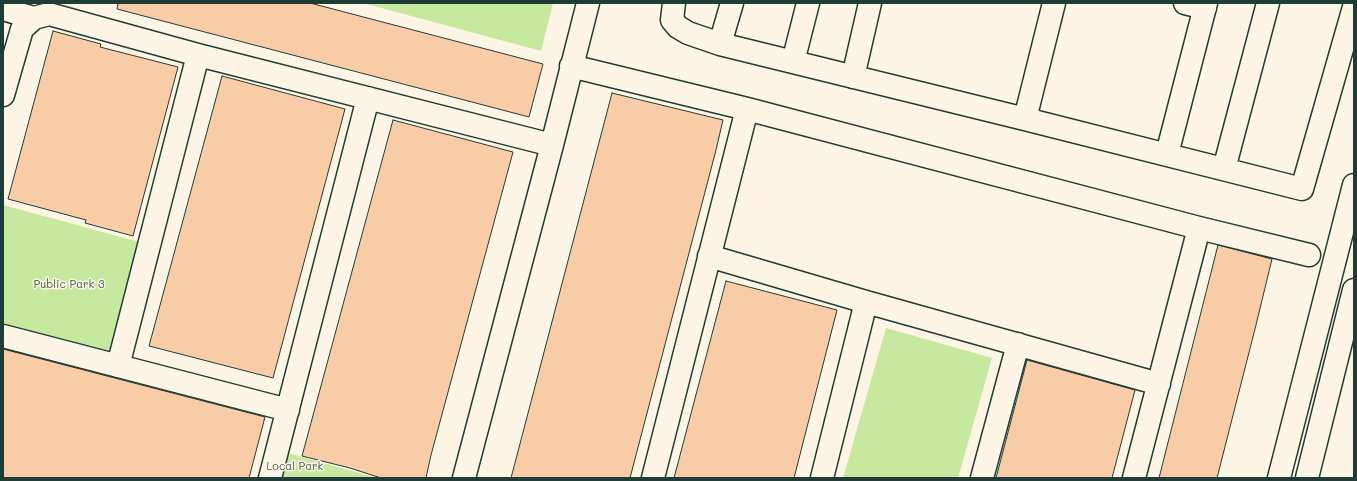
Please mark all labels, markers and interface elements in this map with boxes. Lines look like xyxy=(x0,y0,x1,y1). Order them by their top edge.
park label: Public Park 3 xyxy=(34,278,104,292)
park label: Local Park xyxy=(267,460,323,474)

